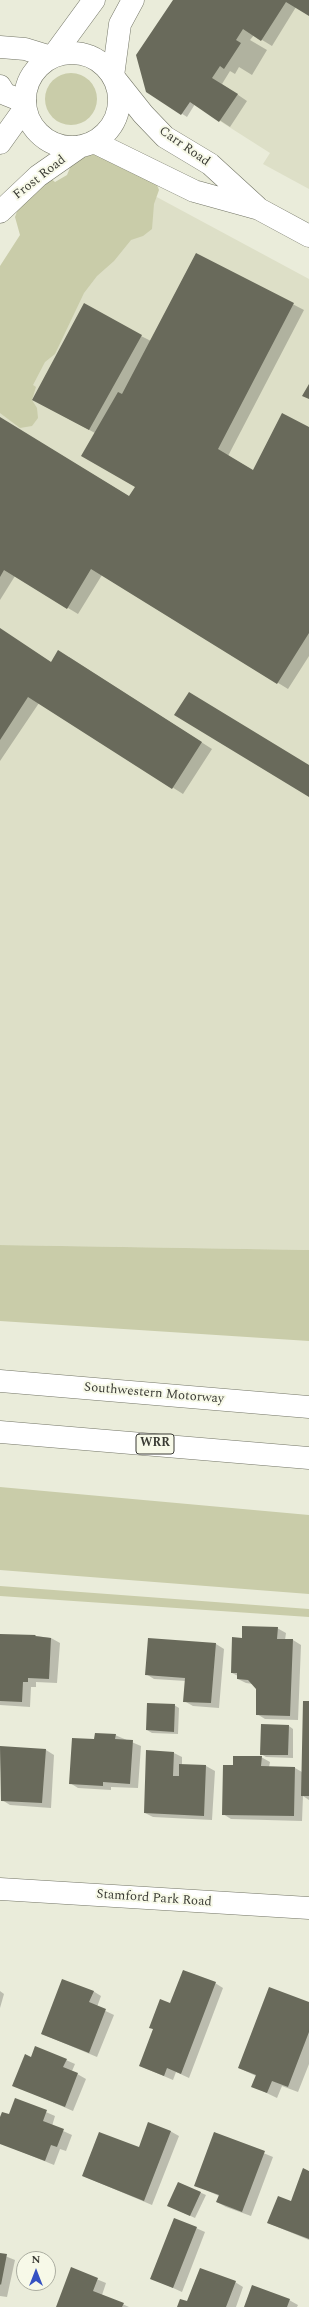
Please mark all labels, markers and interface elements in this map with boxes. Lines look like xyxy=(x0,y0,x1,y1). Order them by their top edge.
street label: Carr Road xyxy=(155,124,213,170)
street label: Frost Road xyxy=(11,153,69,203)
street label: Southwestern Motorway xyxy=(83,1380,225,1408)
road number: WRR xyxy=(136,1434,174,1454)
street label: Stamford Park Road xyxy=(96,1887,212,1911)
north arrow xyxy=(16,2251,56,2291)
text: N xyxy=(32,2251,40,2268)

